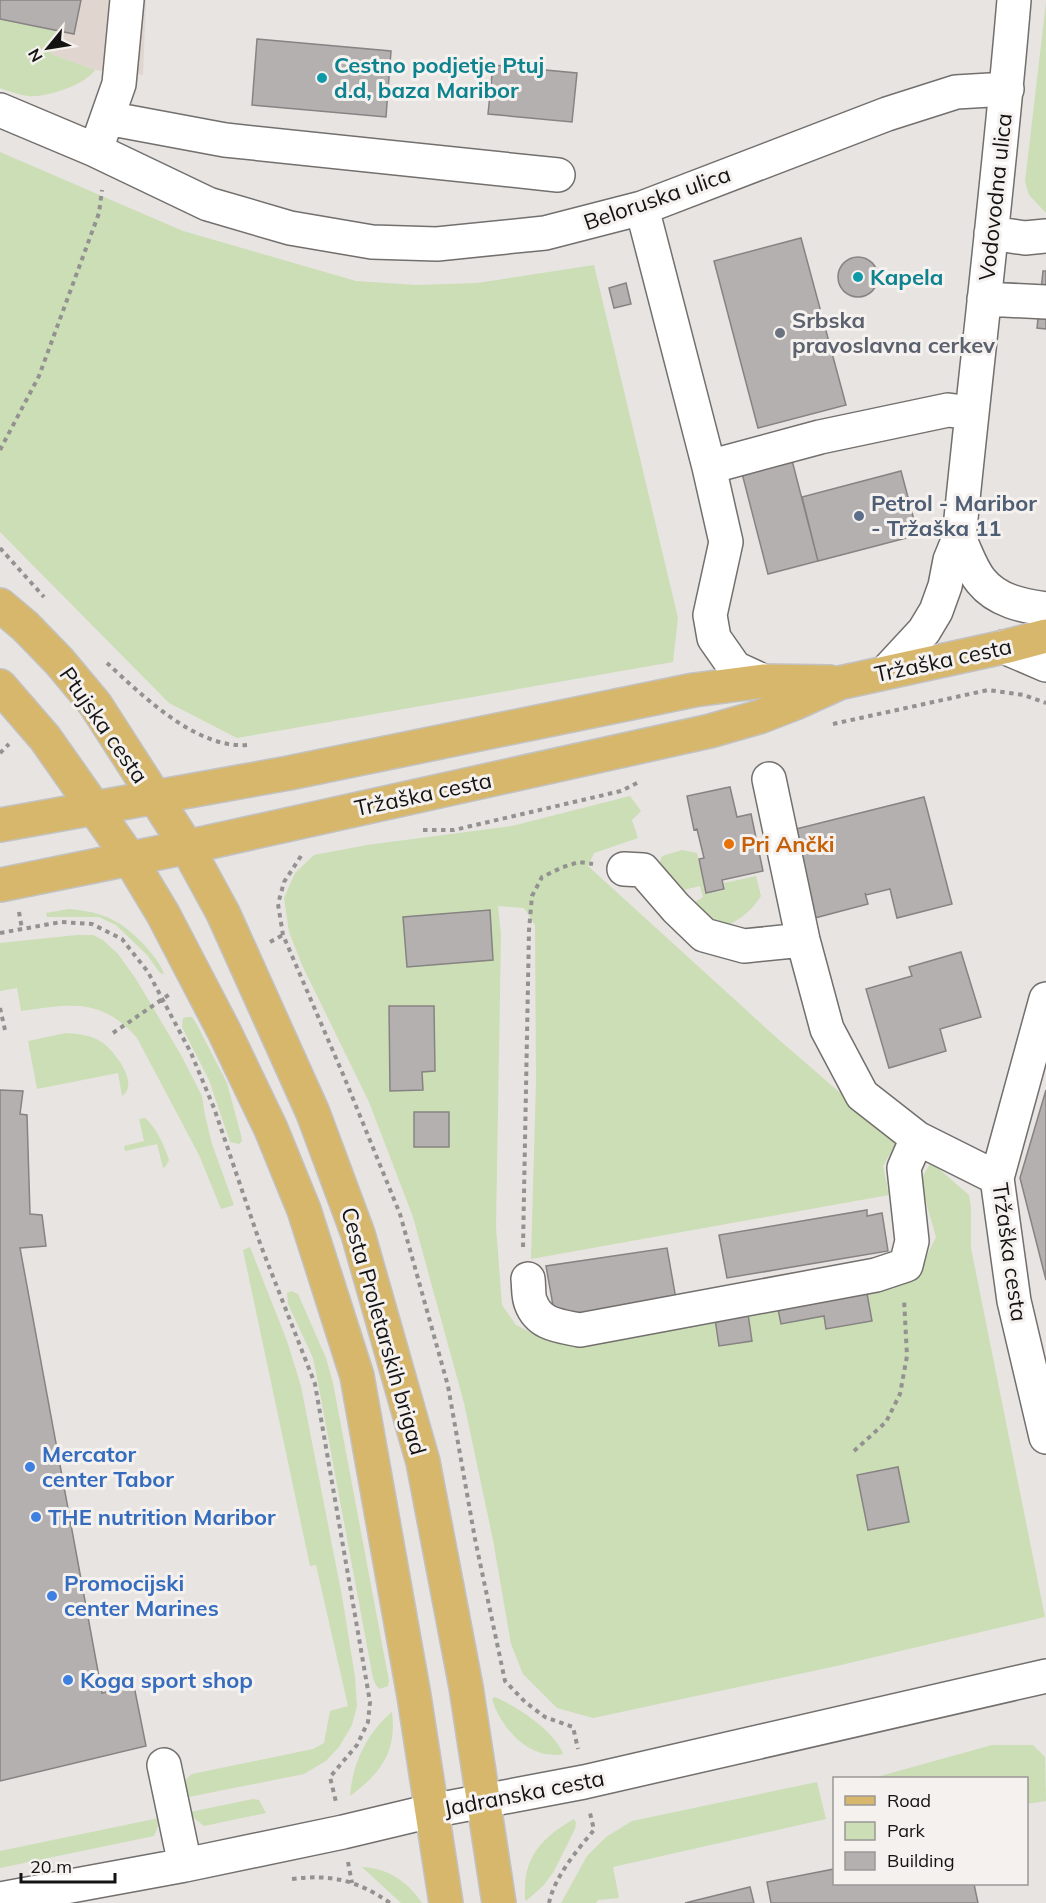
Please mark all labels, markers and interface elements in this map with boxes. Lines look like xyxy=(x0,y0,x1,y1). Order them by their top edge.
north arrow xyxy=(18,18,78,78)
text: N xyxy=(23,45,47,66)
place label: Cestno podjetje Ptuj d.d, baza Maribor xyxy=(334,51,544,104)
marker: Cestno podjetje Ptuj d.d, baza Maribor xyxy=(315,71,329,85)
street label: Vodovodna ulica xyxy=(972,112,1018,282)
street label: Beloruska ulica xyxy=(580,160,734,236)
place label: Kapela xyxy=(870,263,943,291)
marker: Kapela xyxy=(851,270,865,284)
place label: Srbska pravoslavna cerkev xyxy=(792,306,995,359)
marker: Srbska pravoslavna cerkev xyxy=(773,326,787,340)
place label: Petrol - Maribor - Tržaška 11 xyxy=(871,489,1037,542)
marker: Petrol - Maribor - Tržaška 11 xyxy=(852,509,866,523)
street label: Tržaška cesta xyxy=(872,632,1014,688)
street label: Ptujska cesta xyxy=(54,661,154,789)
street label: Tržaška cesta xyxy=(352,766,494,822)
place label: Pri Ančki xyxy=(741,830,835,858)
marker: Pri Ančki xyxy=(722,837,736,851)
street label: Tržaška cesta xyxy=(986,1181,1034,1323)
street label: Cesta Proletarskih brigad xyxy=(335,1204,433,1458)
place label: Mercator center Tabor xyxy=(42,1440,174,1493)
marker: Mercator center Tabor xyxy=(23,1460,37,1474)
place label: THE nutrition Maribor xyxy=(48,1503,276,1531)
marker: THE nutrition Maribor xyxy=(29,1510,43,1524)
place label: Promocijski center Marines xyxy=(64,1569,219,1622)
marker: Promocijski center Marines xyxy=(45,1589,59,1603)
place label: Koga sport shop xyxy=(80,1666,253,1694)
marker: Koga sport shop xyxy=(61,1673,75,1687)
street label: Jadranska cesta xyxy=(441,1764,607,1822)
legend xyxy=(833,1777,1028,1885)
text: Road xyxy=(887,1789,931,1812)
text: Park xyxy=(887,1819,926,1842)
scale bar xyxy=(21,1846,116,1884)
text: Building xyxy=(887,1849,955,1872)
text: 20 m xyxy=(30,1855,72,1878)

